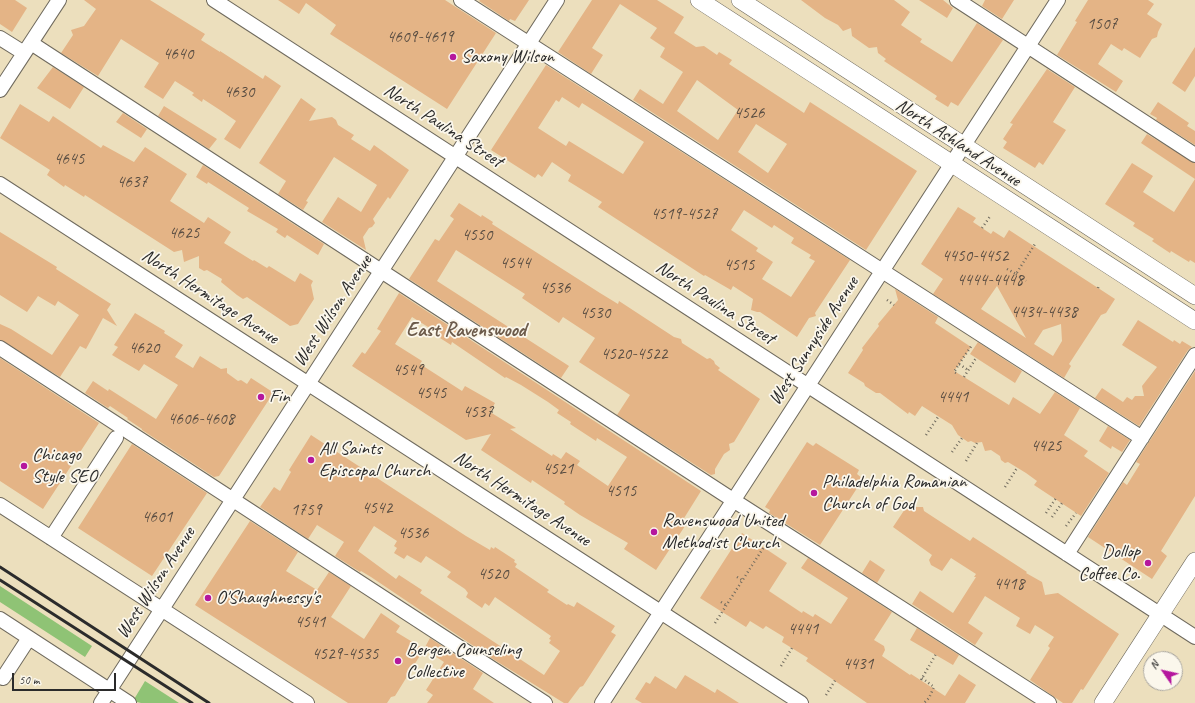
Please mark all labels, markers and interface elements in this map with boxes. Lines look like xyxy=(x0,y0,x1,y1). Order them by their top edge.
house number: 1507 xyxy=(1087,15,1117,35)
house number: 4609-4619 xyxy=(387,28,453,48)
house number: 4640 xyxy=(163,45,193,65)
place label: Saxony Wilson xyxy=(461,46,554,68)
marker: Saxony Wilson xyxy=(448,52,458,62)
street label: North Paulina Street xyxy=(379,79,507,173)
house number: 4630 xyxy=(224,83,254,103)
street label: North Ashland Avenue xyxy=(891,94,1025,192)
house number: 4526 xyxy=(734,104,764,124)
house number: 4645 xyxy=(54,150,84,170)
house number: 4637 xyxy=(117,173,147,193)
house number: 4519-4527 xyxy=(651,205,717,225)
house number: 4625 xyxy=(169,224,199,244)
house number: 4550 xyxy=(462,226,492,246)
street label: North Hermitage Avenue xyxy=(137,244,283,350)
house number: 4450-4452 xyxy=(942,247,1008,267)
street label: West Wilson Avenue xyxy=(288,251,378,371)
house number: 4544 xyxy=(500,254,530,274)
street label: North Paulina Street xyxy=(651,256,779,350)
house number: 4515 xyxy=(724,256,754,276)
house number: 4444-4448 xyxy=(957,271,1023,291)
street label: West Sunnyside Avenue xyxy=(764,272,864,410)
house number: 4536 xyxy=(540,279,570,299)
house number: 4434-4438 xyxy=(1011,303,1077,323)
house number: 4530 xyxy=(580,304,610,324)
district label: East Ravenswood xyxy=(406,319,526,343)
house number: 4620 xyxy=(129,339,159,359)
house number: 4520-4522 xyxy=(601,345,667,365)
house number: 4549 xyxy=(393,361,423,381)
house number: 4545 xyxy=(416,384,446,404)
place label: Fin xyxy=(269,386,290,408)
house number: 4441 xyxy=(938,388,968,408)
marker: Fin xyxy=(256,392,266,402)
house number: 4537 xyxy=(463,403,493,423)
house number: 4606-4608 xyxy=(168,410,234,430)
house number: 4425 xyxy=(1031,437,1061,457)
place label: All Saints Episcopal Church xyxy=(319,438,430,482)
place label: Chicago Style SEO xyxy=(32,444,97,488)
street label: North Hermitage Avenue xyxy=(449,446,595,552)
marker: All Saints Episcopal Church xyxy=(306,455,316,465)
house number: 4521 xyxy=(543,460,573,480)
marker: Chicago Style SEO xyxy=(19,461,29,471)
place label: Philadelphia Romanian Church of God xyxy=(822,471,967,515)
house number: 4515 xyxy=(606,482,636,502)
marker: Philadelphia Romanian Church of God xyxy=(809,488,819,498)
house number: 4542 xyxy=(362,499,392,519)
house number: 1759 xyxy=(291,501,321,521)
house number: 4601 xyxy=(142,508,172,528)
place label: Ravenswood United Methodist Church xyxy=(662,510,784,554)
street label: West Wilson Avenue xyxy=(111,523,201,643)
house number: 4536 xyxy=(398,524,428,544)
marker: Ravenswood United Methodist Church xyxy=(649,527,659,537)
place label: Dollop Coffee Co. xyxy=(1078,541,1140,585)
marker: Dollop Coffee Co. xyxy=(1143,558,1153,568)
house number: 4520 xyxy=(478,565,508,585)
house number: 4418 xyxy=(994,575,1024,595)
place label: O'Shaughnessy's xyxy=(216,587,320,609)
marker: O'Shaughnessy's xyxy=(203,593,213,603)
house number: 4541 xyxy=(295,613,325,633)
house number: 4441 xyxy=(788,620,818,640)
place label: Bergen Counseling Collective xyxy=(406,639,521,683)
house number: 4529-4535 xyxy=(312,645,378,665)
north arrow xyxy=(1143,651,1183,691)
house number: 4431 xyxy=(843,655,873,675)
marker: Bergen Counseling Collective xyxy=(393,656,403,666)
text: N xyxy=(1146,658,1162,672)
scale bar xyxy=(14,665,118,691)
text: 50 m xyxy=(19,672,39,688)

